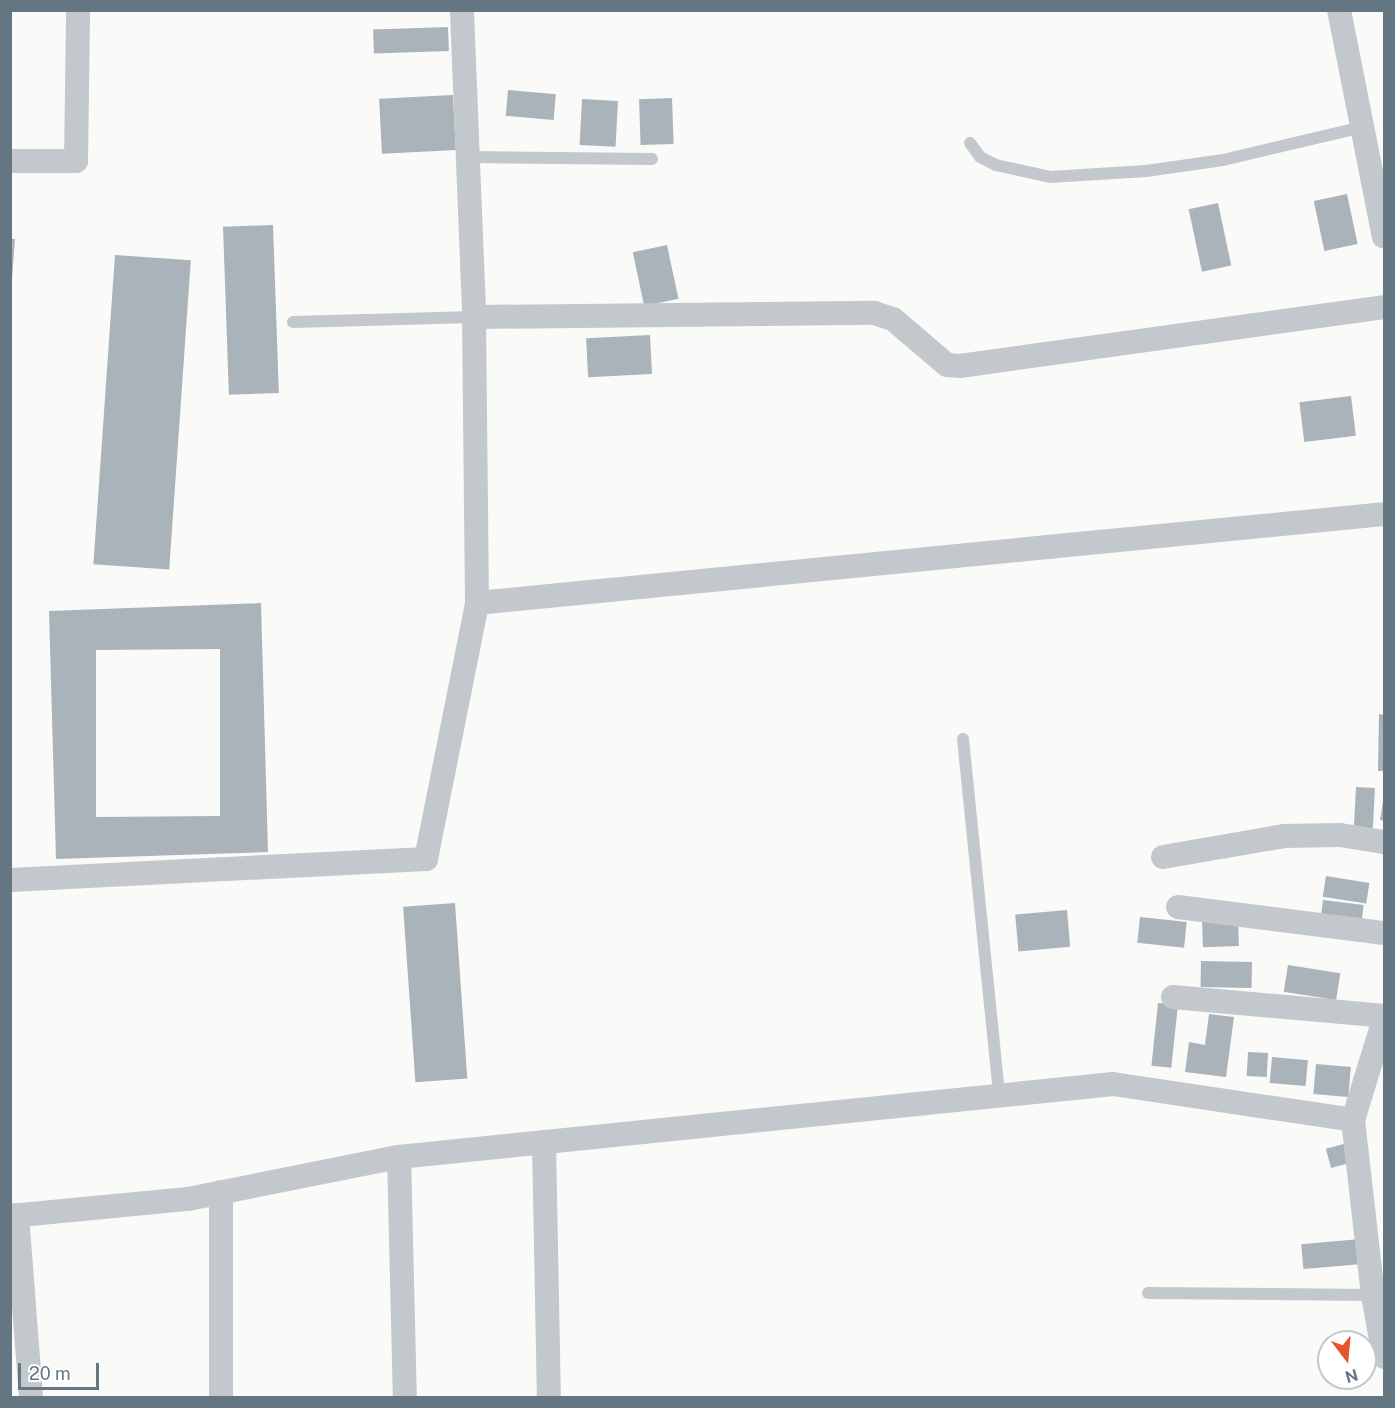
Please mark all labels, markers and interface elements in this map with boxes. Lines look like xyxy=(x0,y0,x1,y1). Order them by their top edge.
north arrow xyxy=(1317,1330,1377,1390)
scale bar xyxy=(21,1351,102,1389)
text: 20 m xyxy=(29,1363,71,1384)
text: N xyxy=(1343,1365,1360,1387)

